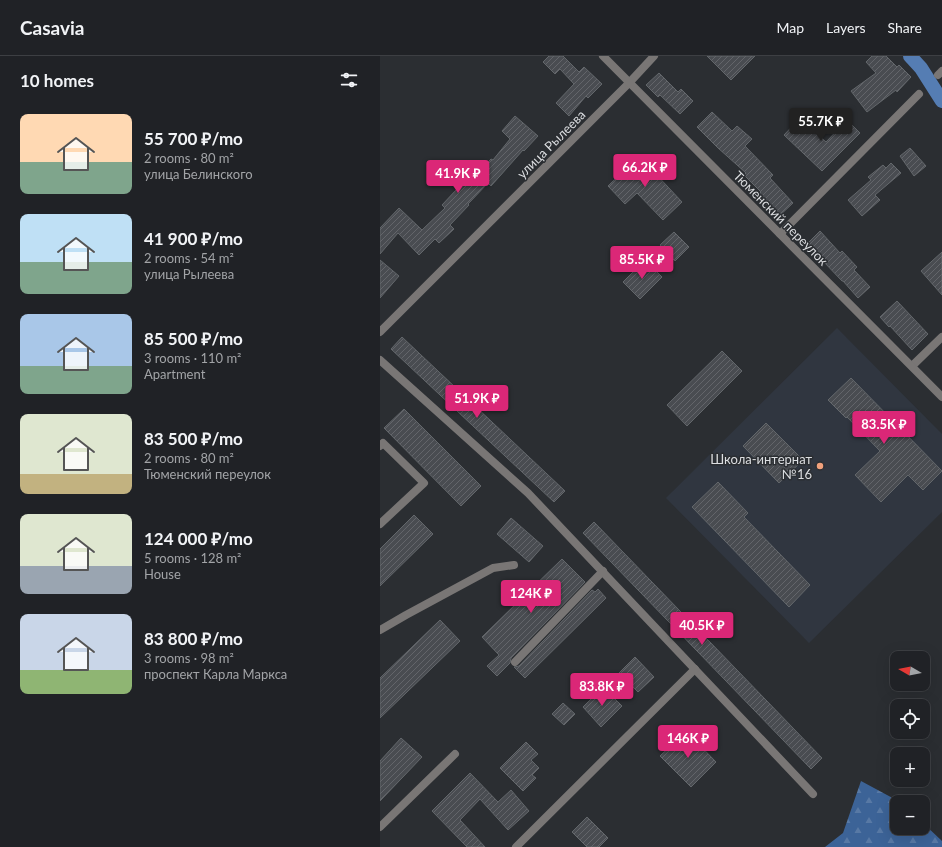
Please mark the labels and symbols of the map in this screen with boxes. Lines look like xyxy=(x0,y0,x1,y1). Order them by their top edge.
street label: улица Рылеева xyxy=(513,106,589,182)
pin: 55.7K ₽ xyxy=(784,108,858,142)
pin: 66.2K ₽ xyxy=(608,154,682,188)
pin: 41.9K ₽ xyxy=(421,160,495,194)
street label: Тюменский переулок xyxy=(730,167,832,269)
pin: 85.5K ₽ xyxy=(605,246,679,280)
pin: 51.9K ₽ xyxy=(440,385,514,419)
pin: 83.5K ₽ xyxy=(847,411,921,445)
place label: Школа-интернат №16 xyxy=(710,451,812,482)
marker: Школа-интернат №16 xyxy=(815,461,825,471)
pin: 124K ₽ xyxy=(498,580,564,614)
pin: 40.5K ₽ xyxy=(665,612,739,646)
north arrow xyxy=(890,651,930,691)
pin: 83.8K ₽ xyxy=(565,673,639,707)
pin: 146K ₽ xyxy=(655,725,721,759)

